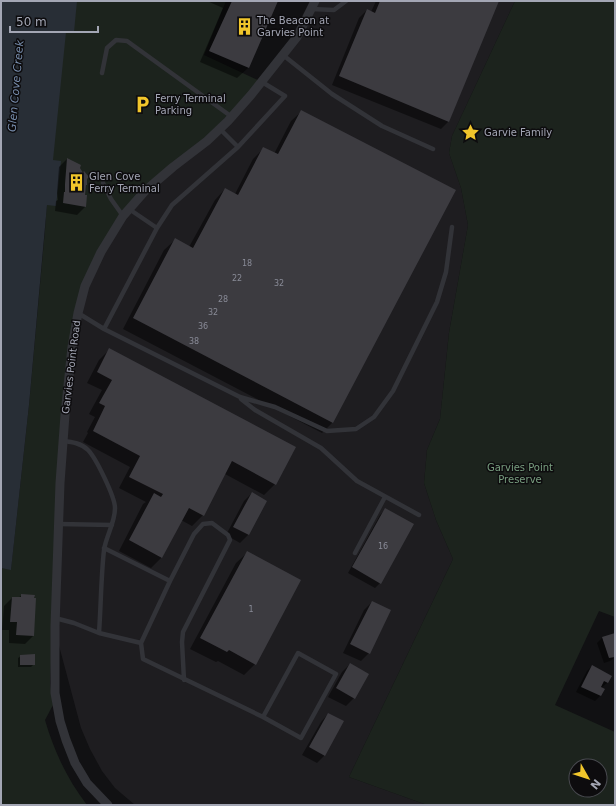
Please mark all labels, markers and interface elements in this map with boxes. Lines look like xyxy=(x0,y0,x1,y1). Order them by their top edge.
scale bar xyxy=(10,8,98,34)
text: 50 m xyxy=(16,15,47,29)
place label: The Beacon at Garvies Point xyxy=(256,15,329,38)
building icon: The Beacon at Garvies Point xyxy=(234,16,254,36)
water label: Glen Cove Creek xyxy=(6,39,27,132)
place label: Ferry Terminal Parking xyxy=(155,93,226,116)
parking icon: Ferry Terminal Parking xyxy=(132,94,152,114)
place icon: Garvie Family xyxy=(461,122,481,142)
place label: Garvie Family xyxy=(484,127,552,138)
place label: Glen Cove Ferry Terminal xyxy=(89,171,160,194)
building icon: Glen Cove Ferry Terminal xyxy=(66,172,86,192)
house number: 18 xyxy=(242,259,252,268)
house number: 22 xyxy=(232,274,242,283)
house number: 32 xyxy=(274,279,284,288)
house number: 28 xyxy=(218,295,228,304)
house number: 32 xyxy=(208,308,218,317)
street label: Garvies Point Road xyxy=(60,320,82,414)
house number: 36 xyxy=(198,322,208,331)
house number: 38 xyxy=(189,337,199,346)
park label: Garvies Point Preserve xyxy=(487,462,553,485)
house number: 16 xyxy=(378,542,388,551)
house number: 1 xyxy=(248,605,254,614)
north arrow xyxy=(568,758,608,798)
text: N xyxy=(587,776,603,792)

